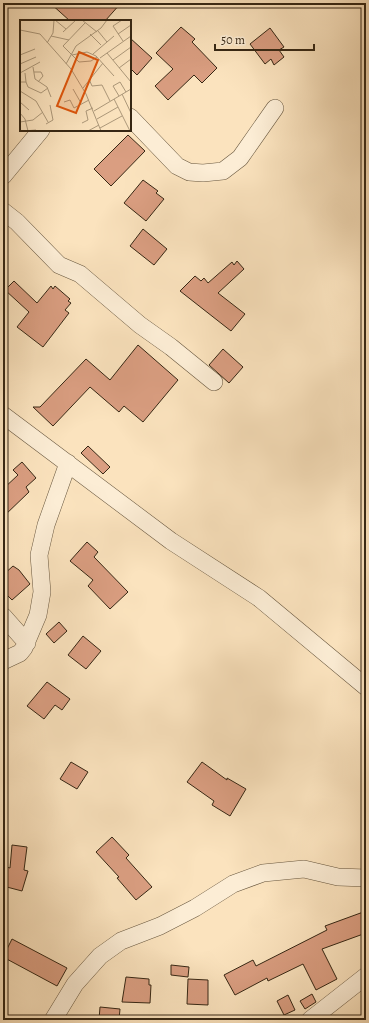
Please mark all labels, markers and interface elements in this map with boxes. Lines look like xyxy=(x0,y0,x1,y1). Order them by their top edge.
inset map xyxy=(20,20,131,131)
scale bar xyxy=(215,26,314,52)
text: 50 m xyxy=(221,32,245,48)

